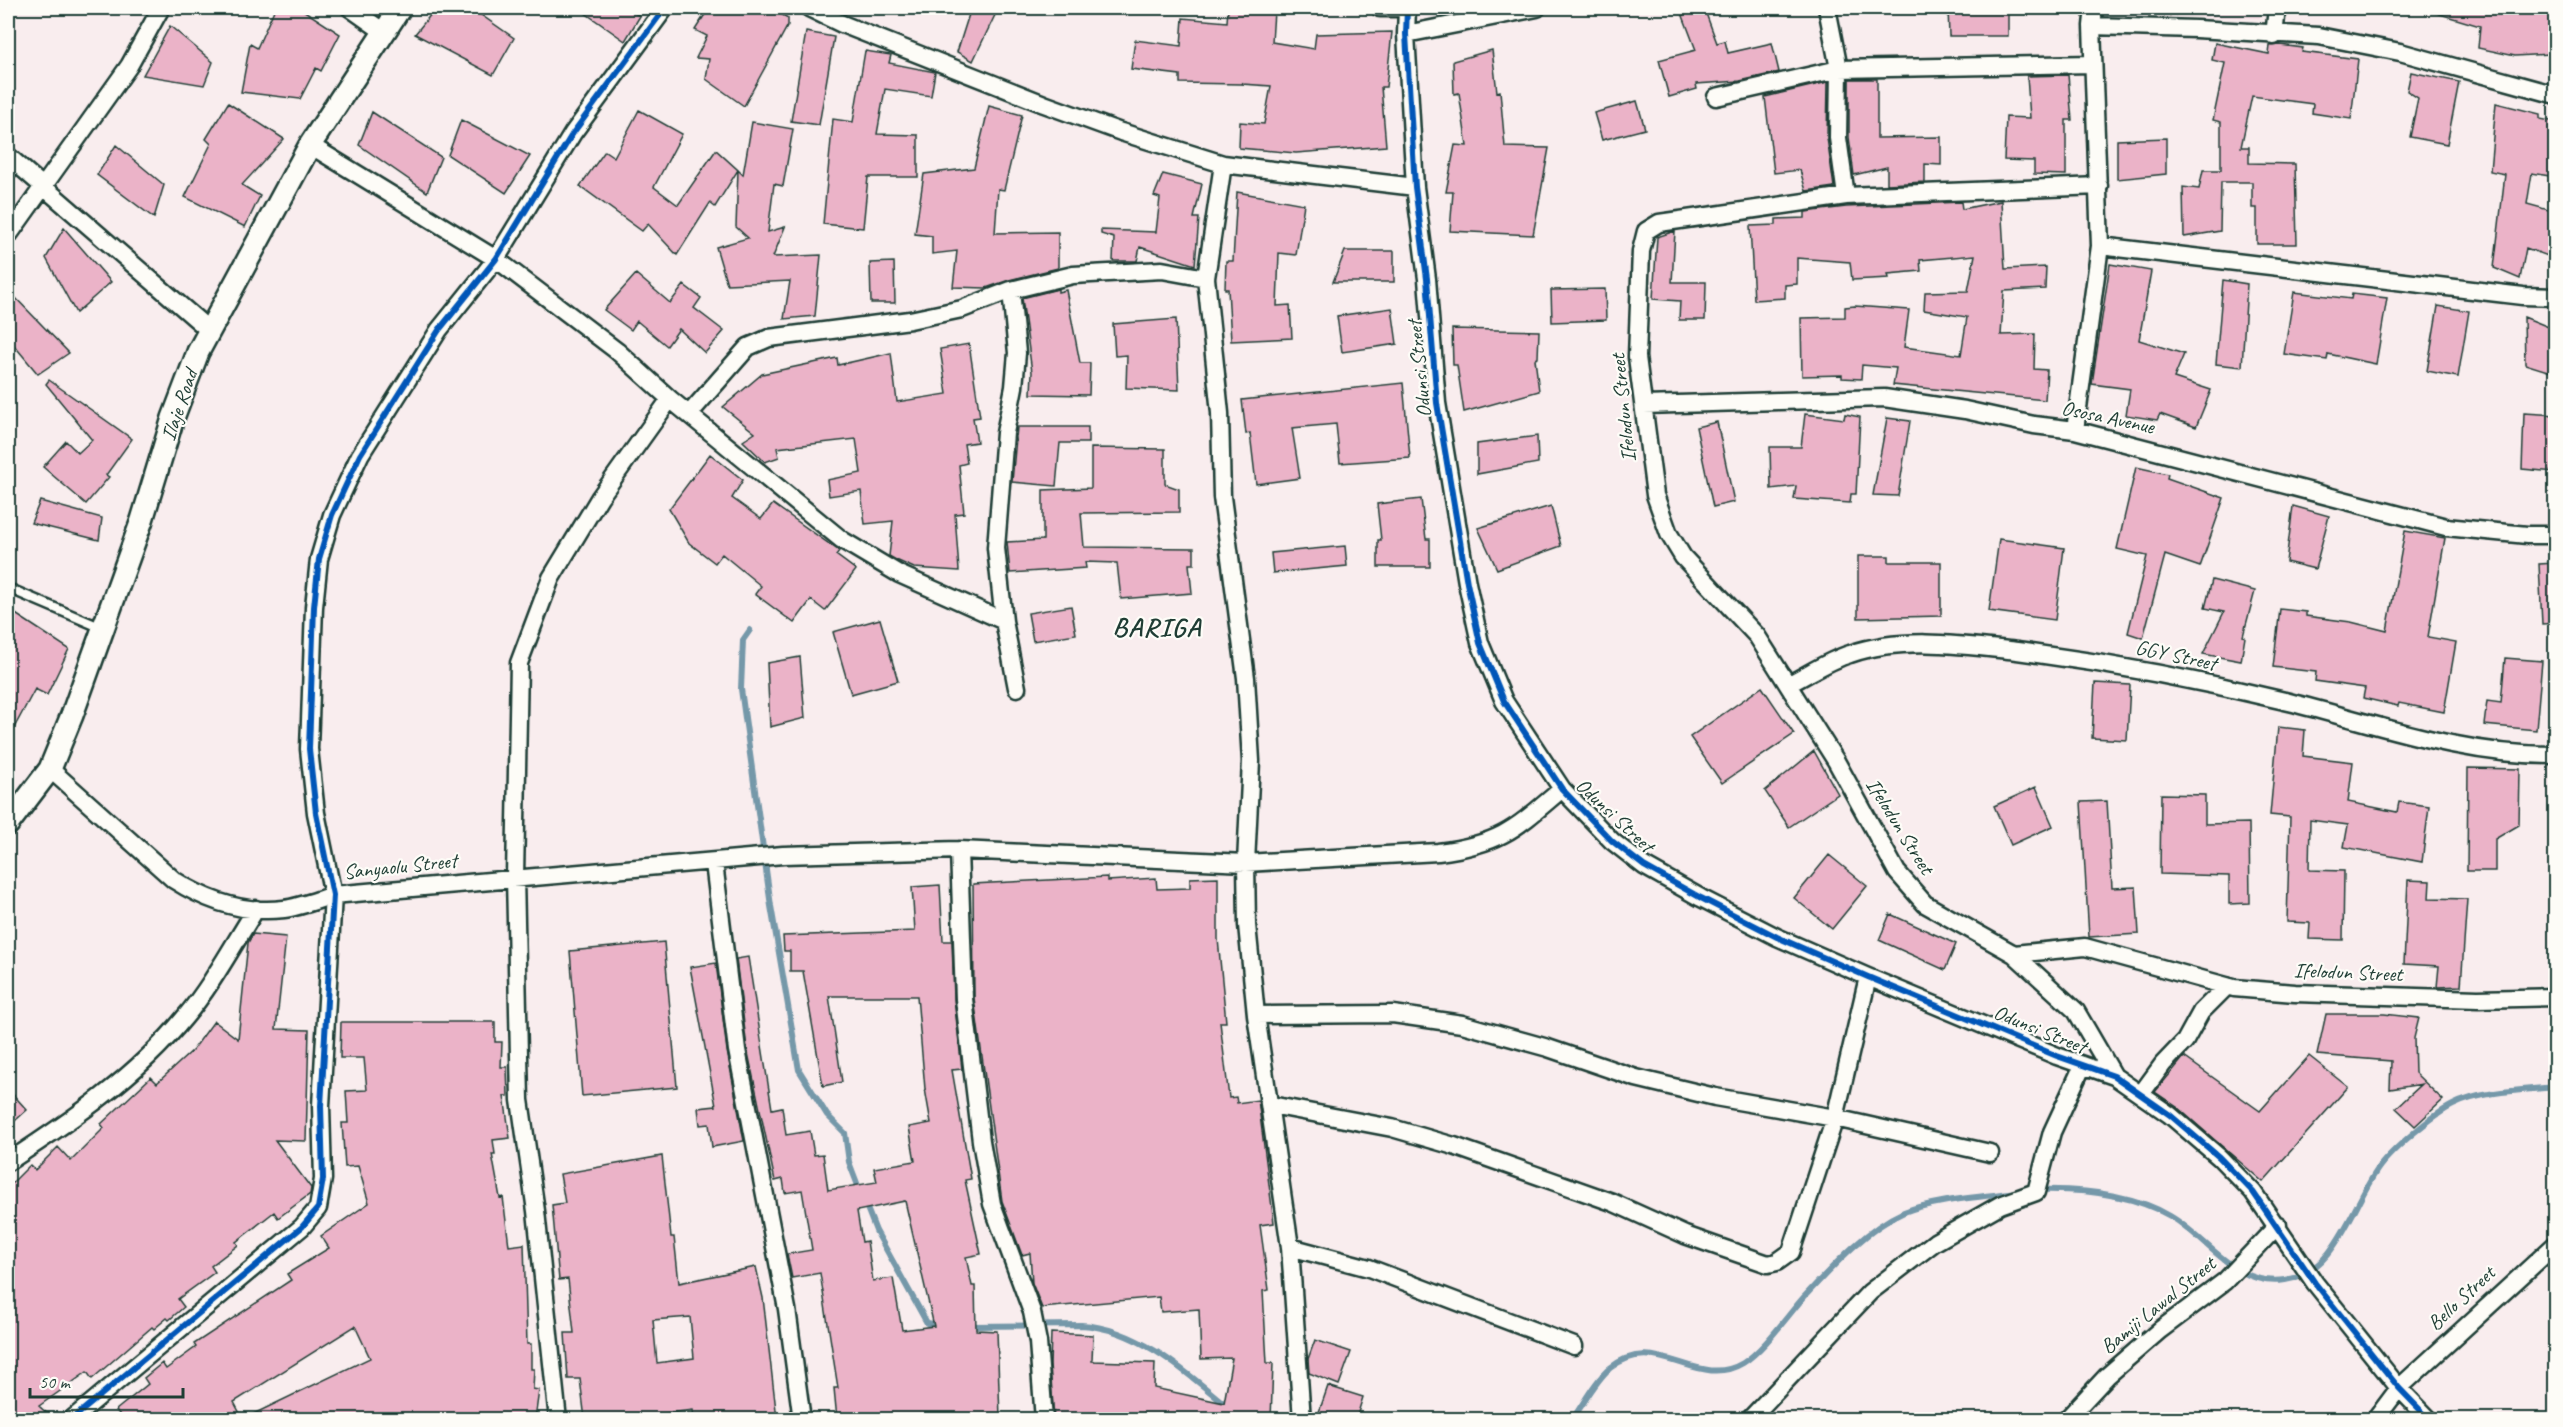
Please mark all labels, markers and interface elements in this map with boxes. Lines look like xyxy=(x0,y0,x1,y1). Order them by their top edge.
street label: Odunsi Street xyxy=(1401,316,1437,419)
street label: Ifelodun Street xyxy=(1604,351,1642,463)
street label: Ilaje Road xyxy=(155,363,204,444)
street label: Ososa Avenue xyxy=(2059,395,2158,440)
district label: BARIGA xyxy=(1112,610,1202,644)
street label: GGY Street xyxy=(2133,634,2222,677)
street label: Odunsi Street xyxy=(1570,772,1662,860)
street label: Ifelodun Street xyxy=(1860,773,1941,881)
street label: Sanyaolu Street xyxy=(342,847,461,885)
street label: Ifelodun Street xyxy=(2293,957,2405,987)
street label: Odunsi Street xyxy=(1990,999,2093,1060)
street label: Bamiji Lawal Street xyxy=(2095,1249,2222,1359)
street label: Bello Street xyxy=(2422,1259,2502,1336)
scale bar xyxy=(30,1361,183,1399)
text: 50 m xyxy=(39,1371,72,1393)

